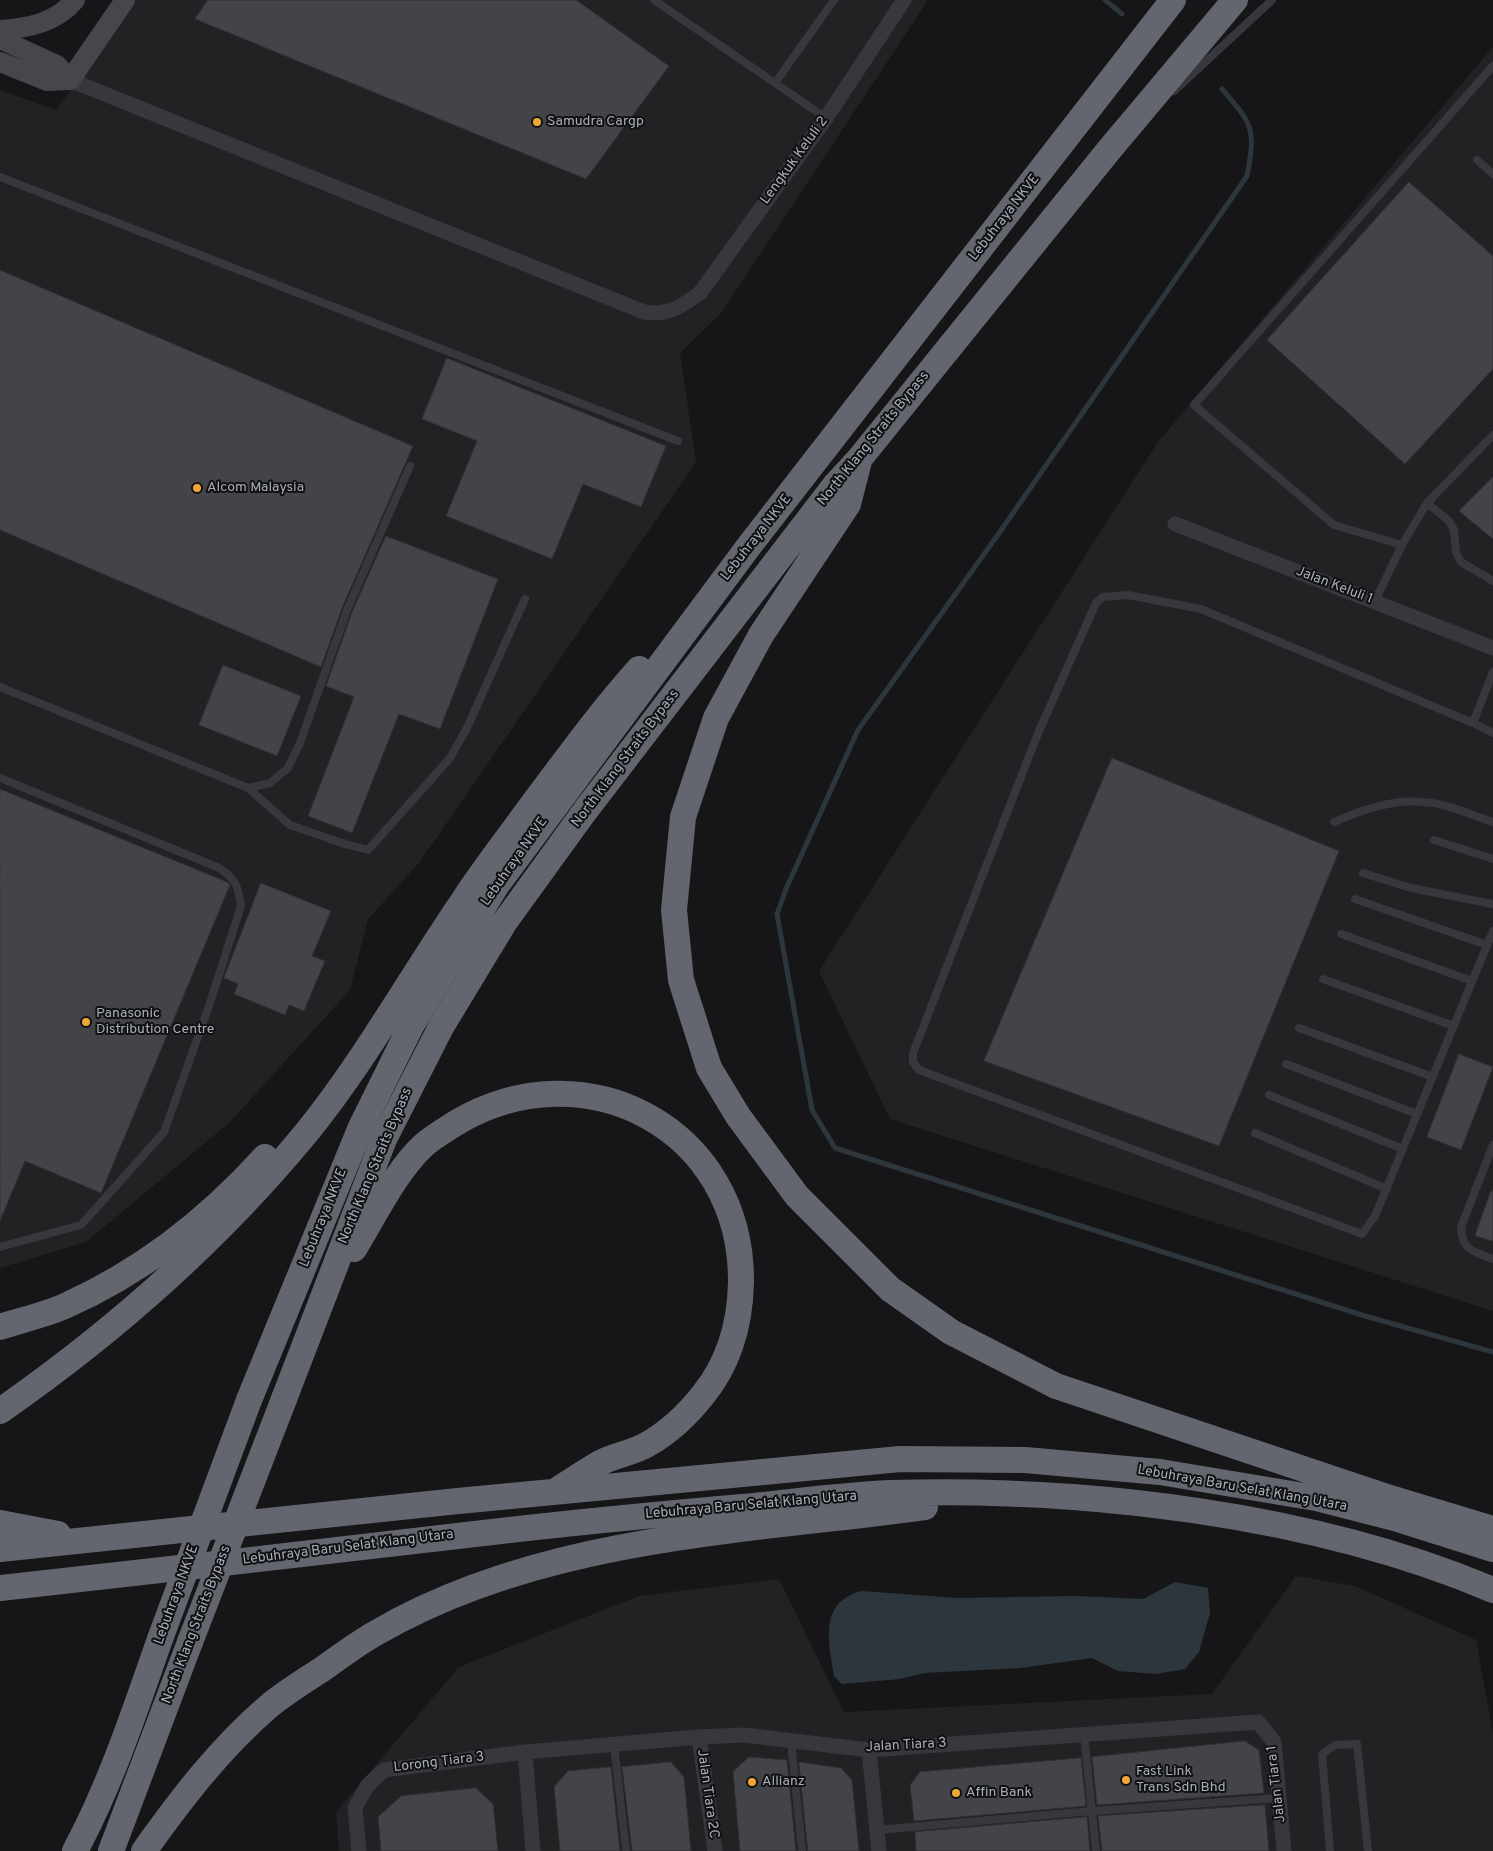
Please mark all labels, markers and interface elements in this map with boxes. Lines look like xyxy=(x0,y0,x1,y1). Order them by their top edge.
place label: Samudra Cargp xyxy=(547,114,644,130)
street label: Lengkuk Keluli 2 xyxy=(758,114,832,208)
marker: Samudra Cargp xyxy=(531,116,543,128)
street label: Lebuhraya NKVE xyxy=(966,171,1044,265)
street label: North Klang Straits Bypass xyxy=(815,368,933,510)
place label: Alcom Malaysia xyxy=(207,480,304,496)
marker: Alcom Malaysia xyxy=(191,482,203,494)
street label: Lebuhraya NKVE xyxy=(718,491,796,585)
street label: Jalan Keluli 1 xyxy=(1293,564,1375,608)
street label: North Klang Straits Bypass xyxy=(569,687,683,831)
street label: Lebuhraya NKVE xyxy=(478,814,552,910)
place label: Panasonic Distribution Centre xyxy=(96,1006,214,1038)
marker: Panasonic Distribution Centre xyxy=(80,1016,92,1028)
street label: North Klang Straits Bypass xyxy=(335,1085,417,1247)
street label: Lebuhraya NKVE xyxy=(297,1166,351,1270)
street label: Lebuhraya Baru Selat Klang Utara xyxy=(1136,1462,1348,1516)
street label: Lebuhraya Baru Selat Klang Utara xyxy=(644,1488,858,1524)
street label: Lebuhraya Baru Selat Klang Utara xyxy=(242,1527,454,1569)
street label: Lebuhraya NKVE xyxy=(151,1543,203,1647)
street label: North Klang Straits Bypass xyxy=(159,1543,235,1707)
street label: Jalan Tiara 3 xyxy=(865,1735,947,1757)
street label: Jalan Tiara 1 xyxy=(1264,1744,1290,1824)
street label: Jalan Tiara 2C xyxy=(692,1748,722,1840)
street label: Lorong Tiara 3 xyxy=(393,1749,485,1777)
place label: Fast Link Trans Sdn Bhd xyxy=(1136,1764,1226,1796)
place label: Allianz xyxy=(762,1774,805,1790)
marker: Fast Link Trans Sdn Bhd xyxy=(1120,1774,1132,1786)
marker: Allianz xyxy=(746,1776,758,1788)
place label: Affin Bank xyxy=(966,1785,1032,1801)
marker: Affin Bank xyxy=(950,1787,962,1799)

